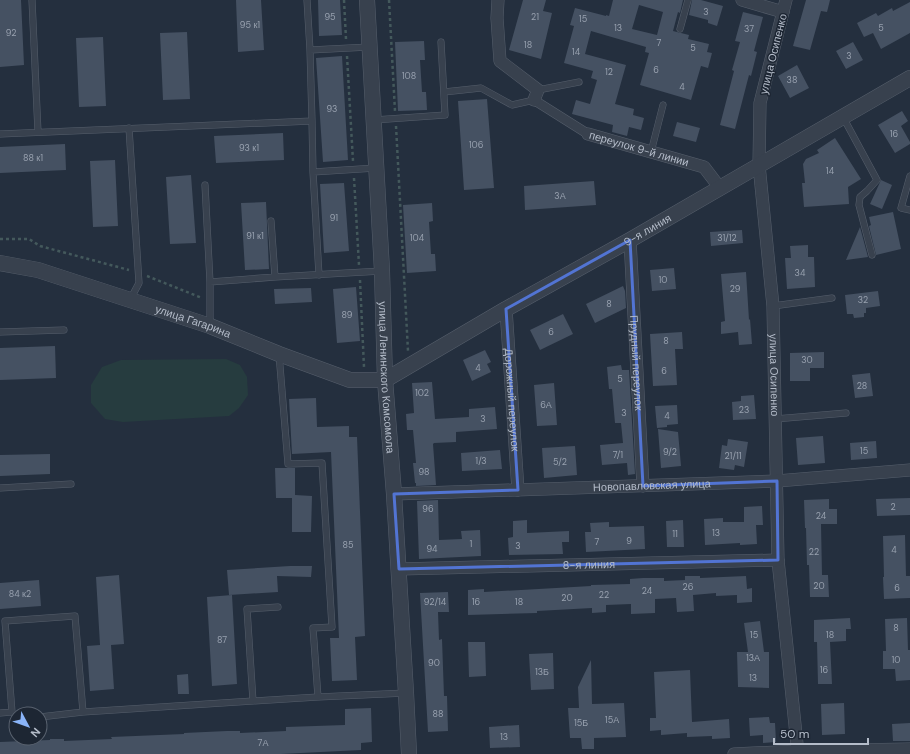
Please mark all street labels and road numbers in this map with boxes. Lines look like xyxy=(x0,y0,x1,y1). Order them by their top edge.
street label: улица Осипенко xyxy=(756,12,790,96)
street label: переулок 9-й линии xyxy=(588,128,690,169)
street label: 9-я линия xyxy=(621,211,674,249)
street label: улица Ленинского Комсомола xyxy=(376,301,398,455)
street label: улица Гагарина xyxy=(154,302,234,341)
street label: Прудный переулок xyxy=(627,315,646,411)
street label: улица Осипенко xyxy=(767,334,782,417)
street label: Дорожный переулок xyxy=(502,348,522,452)
street label: Новопавловская улица xyxy=(593,476,712,494)
street label: 8-я линия xyxy=(563,557,615,572)

